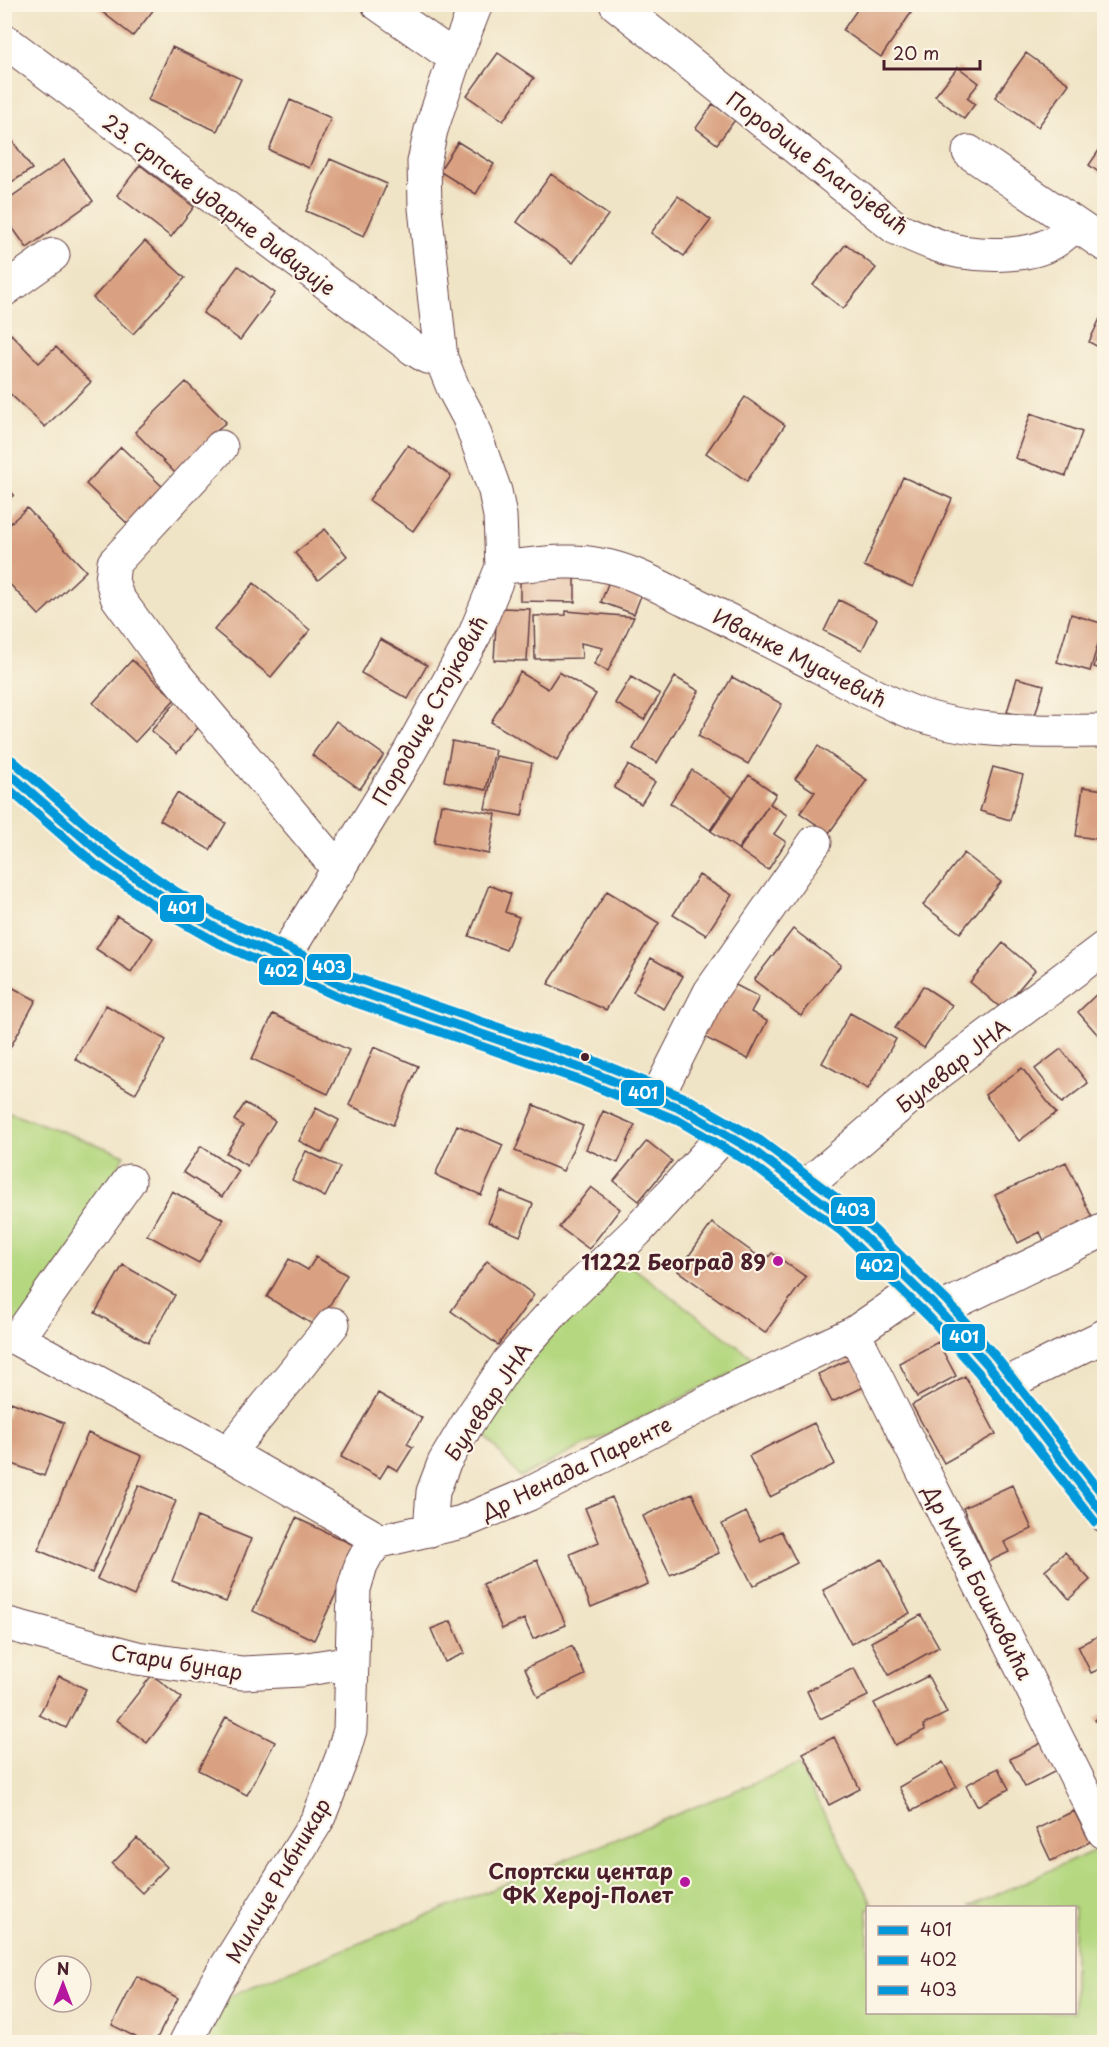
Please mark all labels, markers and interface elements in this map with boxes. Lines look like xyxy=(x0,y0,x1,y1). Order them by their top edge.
scale bar xyxy=(884,33,980,71)
text: 20 m xyxy=(893,39,939,66)
street label: Породице Благојевић xyxy=(720,83,916,241)
street label: 23. српске ударне дивизије xyxy=(97,105,343,303)
street label: Иванке Муачевић xyxy=(708,599,892,715)
street label: Породице Стојковић xyxy=(363,609,495,811)
line badge: 401 xyxy=(159,894,205,923)
text: 401 xyxy=(167,895,197,919)
line badge: 403 xyxy=(306,953,352,981)
text: 403 xyxy=(312,954,346,978)
line badge: 402 xyxy=(258,957,304,986)
text: 402 xyxy=(264,958,298,982)
street label: Булевар ЈНА xyxy=(888,1010,1016,1120)
unlabelled marker xyxy=(579,1051,591,1063)
line badge: 401 xyxy=(620,1079,665,1107)
text: 401 xyxy=(628,1080,658,1104)
line badge: 403 xyxy=(830,1196,876,1225)
text: 403 xyxy=(836,1197,870,1221)
place label: 11222 Београд 89 xyxy=(581,1245,766,1277)
line badge: 402 xyxy=(855,1252,900,1281)
text: 402 xyxy=(860,1253,894,1277)
marker: 11222 Београд 89 xyxy=(771,1254,785,1268)
line badge: 401 xyxy=(941,1323,986,1352)
text: 401 xyxy=(949,1324,979,1348)
street label: Булевар ЈНА xyxy=(435,1335,539,1467)
street label: Др Ненада Паренте xyxy=(474,1407,677,1528)
street label: Др Мила Бошковића xyxy=(916,1478,1042,1686)
street label: Стари бунар xyxy=(109,1635,245,1687)
street label: Милице Рибникар xyxy=(217,1791,337,1969)
place label: Спортски центар ФК Херој-Полет xyxy=(488,1854,674,1910)
marker: Спортски центар ФК Херој-Полет xyxy=(678,1875,692,1889)
legend xyxy=(866,1906,1076,2014)
text: 401 xyxy=(920,1915,952,1942)
text: 402 xyxy=(920,1945,957,1972)
north arrow xyxy=(33,1954,93,2014)
text: N xyxy=(57,1956,69,1980)
text: 403 xyxy=(920,1975,957,2002)

